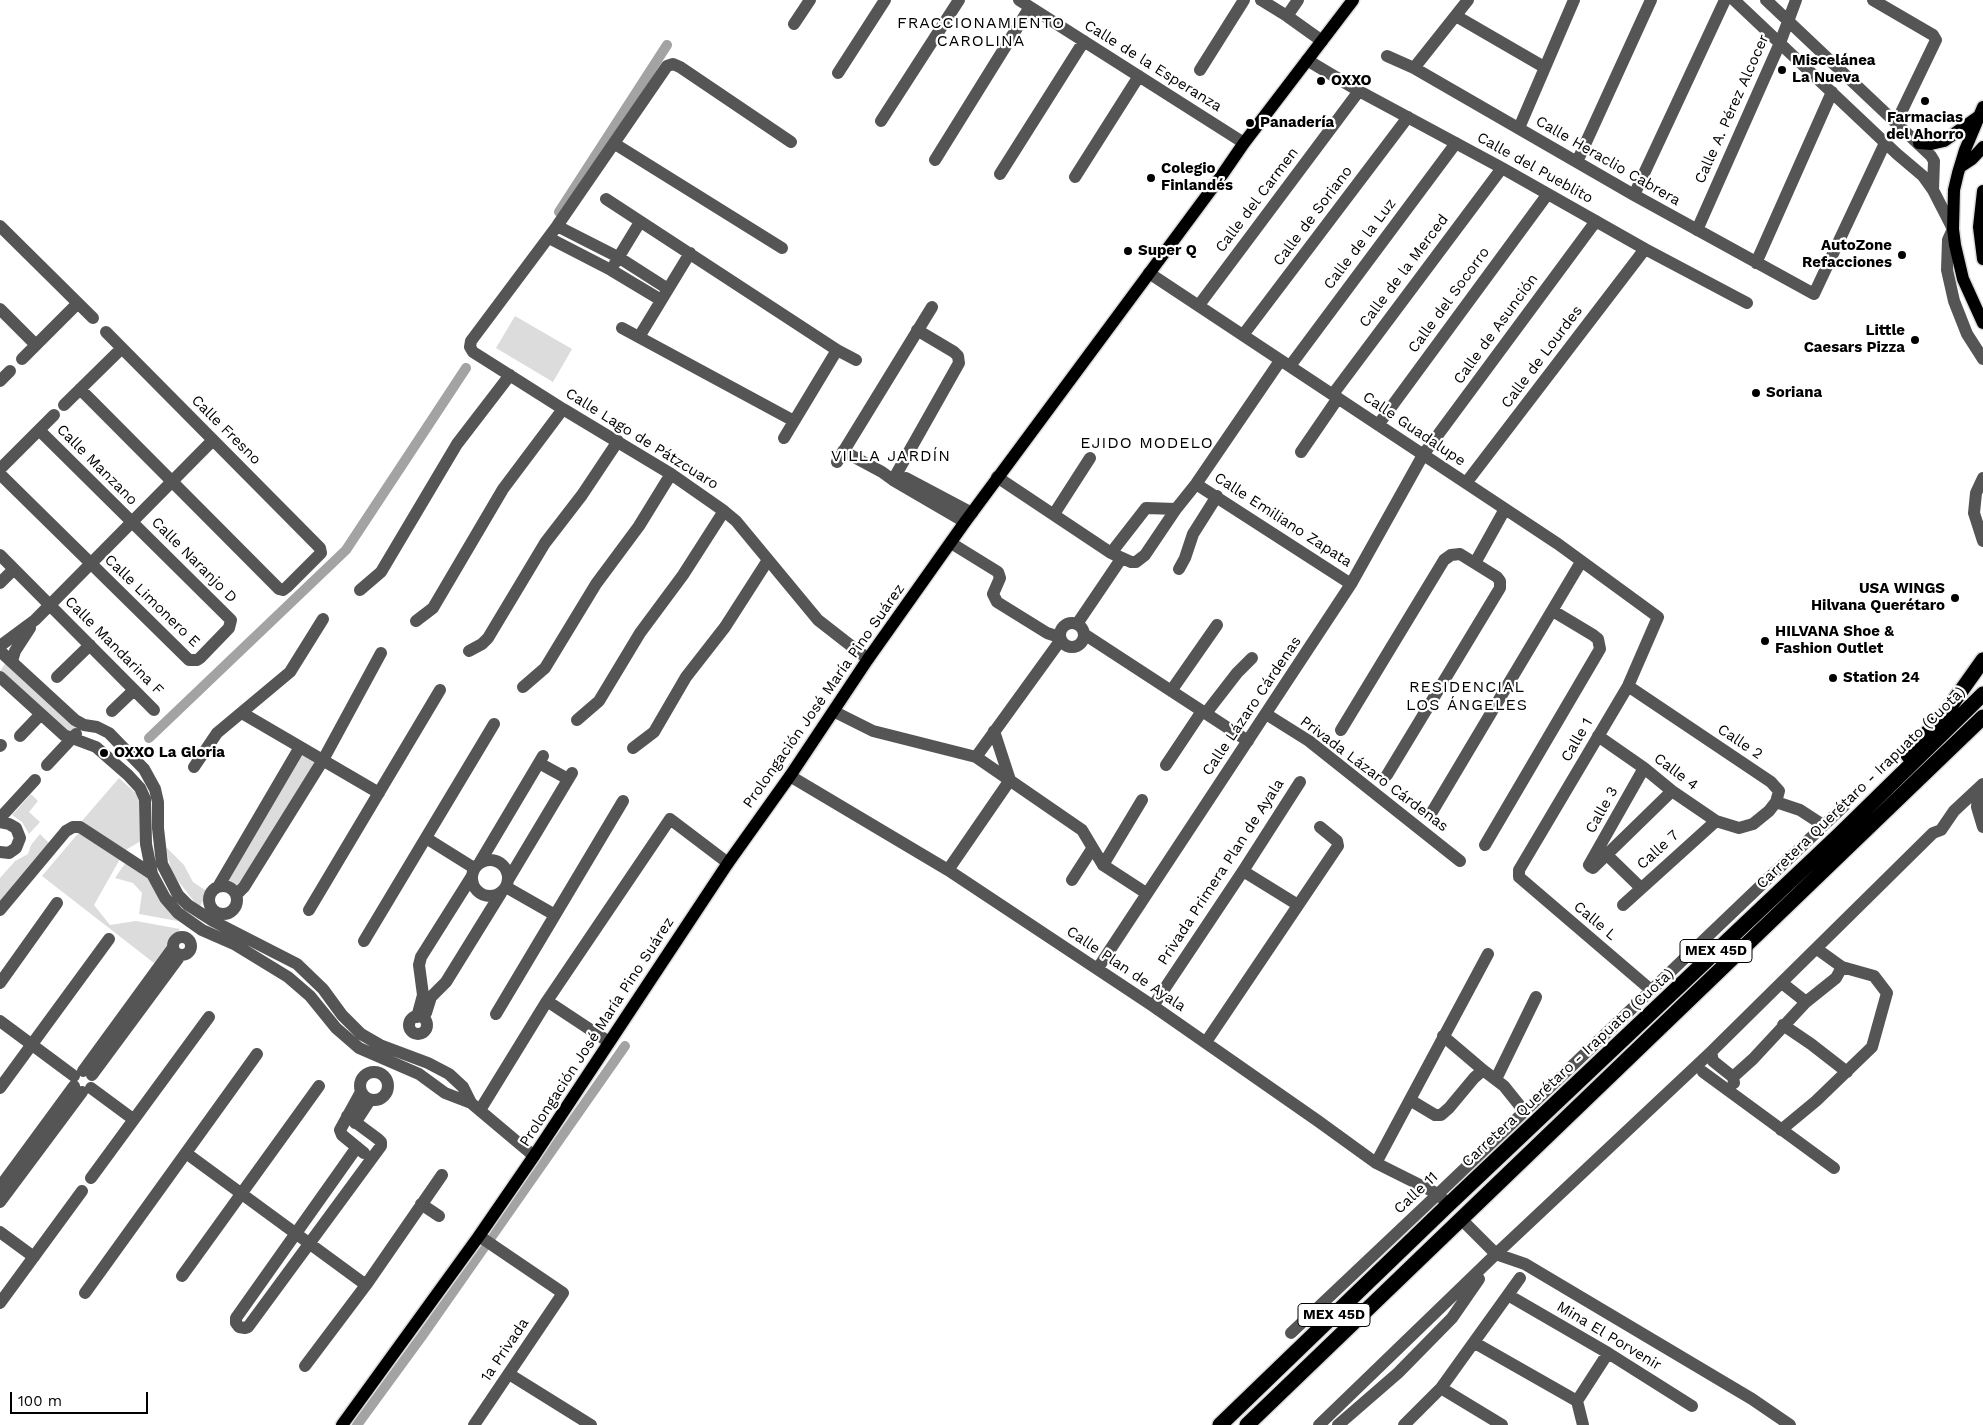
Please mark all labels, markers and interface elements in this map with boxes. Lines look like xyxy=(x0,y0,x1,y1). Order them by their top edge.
district label: FRACCIONAMIENTO CAROLINA xyxy=(895,13,1067,51)
street label: Calle de la Esperanza xyxy=(1081,16,1225,116)
street label: Calle A. Pérez Alcocer xyxy=(1691,32,1773,186)
place label: Miscelánea La Nueva xyxy=(1792,52,1876,87)
marker: Miscelánea La Nueva xyxy=(1776,64,1788,76)
place label: OXXO xyxy=(1331,72,1371,90)
marker: OXXO xyxy=(1315,75,1327,87)
marker: Farmacias del Ahorro xyxy=(1919,95,1931,107)
place label: Farmacias del Ahorro xyxy=(1886,109,1964,144)
street label: Calle Heraclio Cabrera xyxy=(1533,112,1683,210)
place label: Panadería xyxy=(1260,114,1334,132)
marker: Panadería xyxy=(1244,117,1256,129)
street label: Calle del Pueblito xyxy=(1474,129,1596,207)
street label: Calle del Carmen xyxy=(1212,144,1302,256)
place label: Colegio Finlandés xyxy=(1161,160,1233,195)
street label: Calle de Soriano xyxy=(1270,163,1356,269)
marker: Colegio Finlandés xyxy=(1145,172,1157,184)
street label: Calle de la Luz xyxy=(1320,195,1400,293)
street label: Calle de la Merced xyxy=(1356,211,1452,331)
place label: AutoZone Refacciones xyxy=(1802,237,1892,272)
place label: Super Q xyxy=(1138,242,1197,260)
street label: Calle del Socorro xyxy=(1405,244,1493,356)
marker: Super Q xyxy=(1122,245,1134,257)
marker: AutoZone Refacciones xyxy=(1896,249,1908,261)
street label: Calle de Asunción xyxy=(1450,270,1542,388)
street label: Calle de Lourdes xyxy=(1498,302,1586,412)
place label: Little Caesars Pizza xyxy=(1804,322,1905,357)
marker: Little Caesars Pizza xyxy=(1909,334,1921,346)
street label: Calle Lago de Pátzcuaro xyxy=(562,384,722,494)
place label: Soriana xyxy=(1766,384,1822,402)
marker: Soriana xyxy=(1750,387,1762,399)
street label: Calle Guadalupe xyxy=(1359,388,1469,470)
street label: Calle Fresno xyxy=(187,391,265,469)
street label: Calle Manzano xyxy=(53,421,141,509)
district label: EJIDO MODELO xyxy=(1079,433,1215,453)
district label: VILLA JARDÍN xyxy=(829,446,953,466)
street label: Calle Emiliano Zapata xyxy=(1211,469,1355,571)
street label: Calle Naranjo D xyxy=(147,513,241,607)
street label: Calle Limonero E xyxy=(101,551,203,651)
street label: Prolongación José María Pino Suárez xyxy=(739,580,909,812)
place label: USA WINGS Hilvana Querétaro xyxy=(1811,580,1945,615)
marker: USA WINGS Hilvana Querétaro xyxy=(1949,592,1961,604)
street label: Calle Mandarina F xyxy=(61,593,167,699)
place label: HILVANA Shoe & Fashion Outlet xyxy=(1775,623,1894,658)
street label: Calle Lázaro Cárdenas xyxy=(1199,633,1305,779)
marker: HILVANA Shoe & Fashion Outlet xyxy=(1759,635,1771,647)
place label: Station 24 xyxy=(1843,669,1920,687)
marker: Station 24 xyxy=(1827,672,1839,684)
district label: RESIDENCIAL LOS ÁNGELES xyxy=(1405,677,1529,715)
street label: Carretera Querétaro - Irapuato (Cuota) xyxy=(1753,683,1969,893)
street label: Privada Lázaro Cárdenas xyxy=(1296,712,1452,836)
street label: Calle 1 xyxy=(1557,715,1597,765)
street label: Calle 2 xyxy=(1714,720,1766,764)
place label: OXXO La Gloria xyxy=(114,744,225,762)
marker: OXXO La Gloria xyxy=(98,747,110,759)
street label: Calle 4 xyxy=(1650,749,1702,795)
street label: Privada Primera Plan de Ayala xyxy=(1154,776,1288,968)
street label: Calle 3 xyxy=(1582,784,1622,836)
street label: Calle 7 xyxy=(1633,827,1683,873)
street label: Calle L xyxy=(1570,898,1620,944)
street label: Prolongación José María Pino Suárez xyxy=(516,914,678,1150)
street label: Calle Plan de Ayala xyxy=(1063,922,1189,1016)
road number: MEX 45D xyxy=(1680,939,1752,962)
street label: Carretera Querétaro - Irapuato (Cuota) xyxy=(1458,965,1678,1171)
street label: Calle 11 xyxy=(1390,1168,1442,1218)
street label: Mina El Porvenir xyxy=(1553,1298,1665,1374)
road number: MEX 45D xyxy=(1298,1304,1370,1326)
street label: 1a Privada xyxy=(477,1315,533,1385)
scale bar xyxy=(12,1382,150,1414)
text: 100 m xyxy=(18,1392,62,1410)

